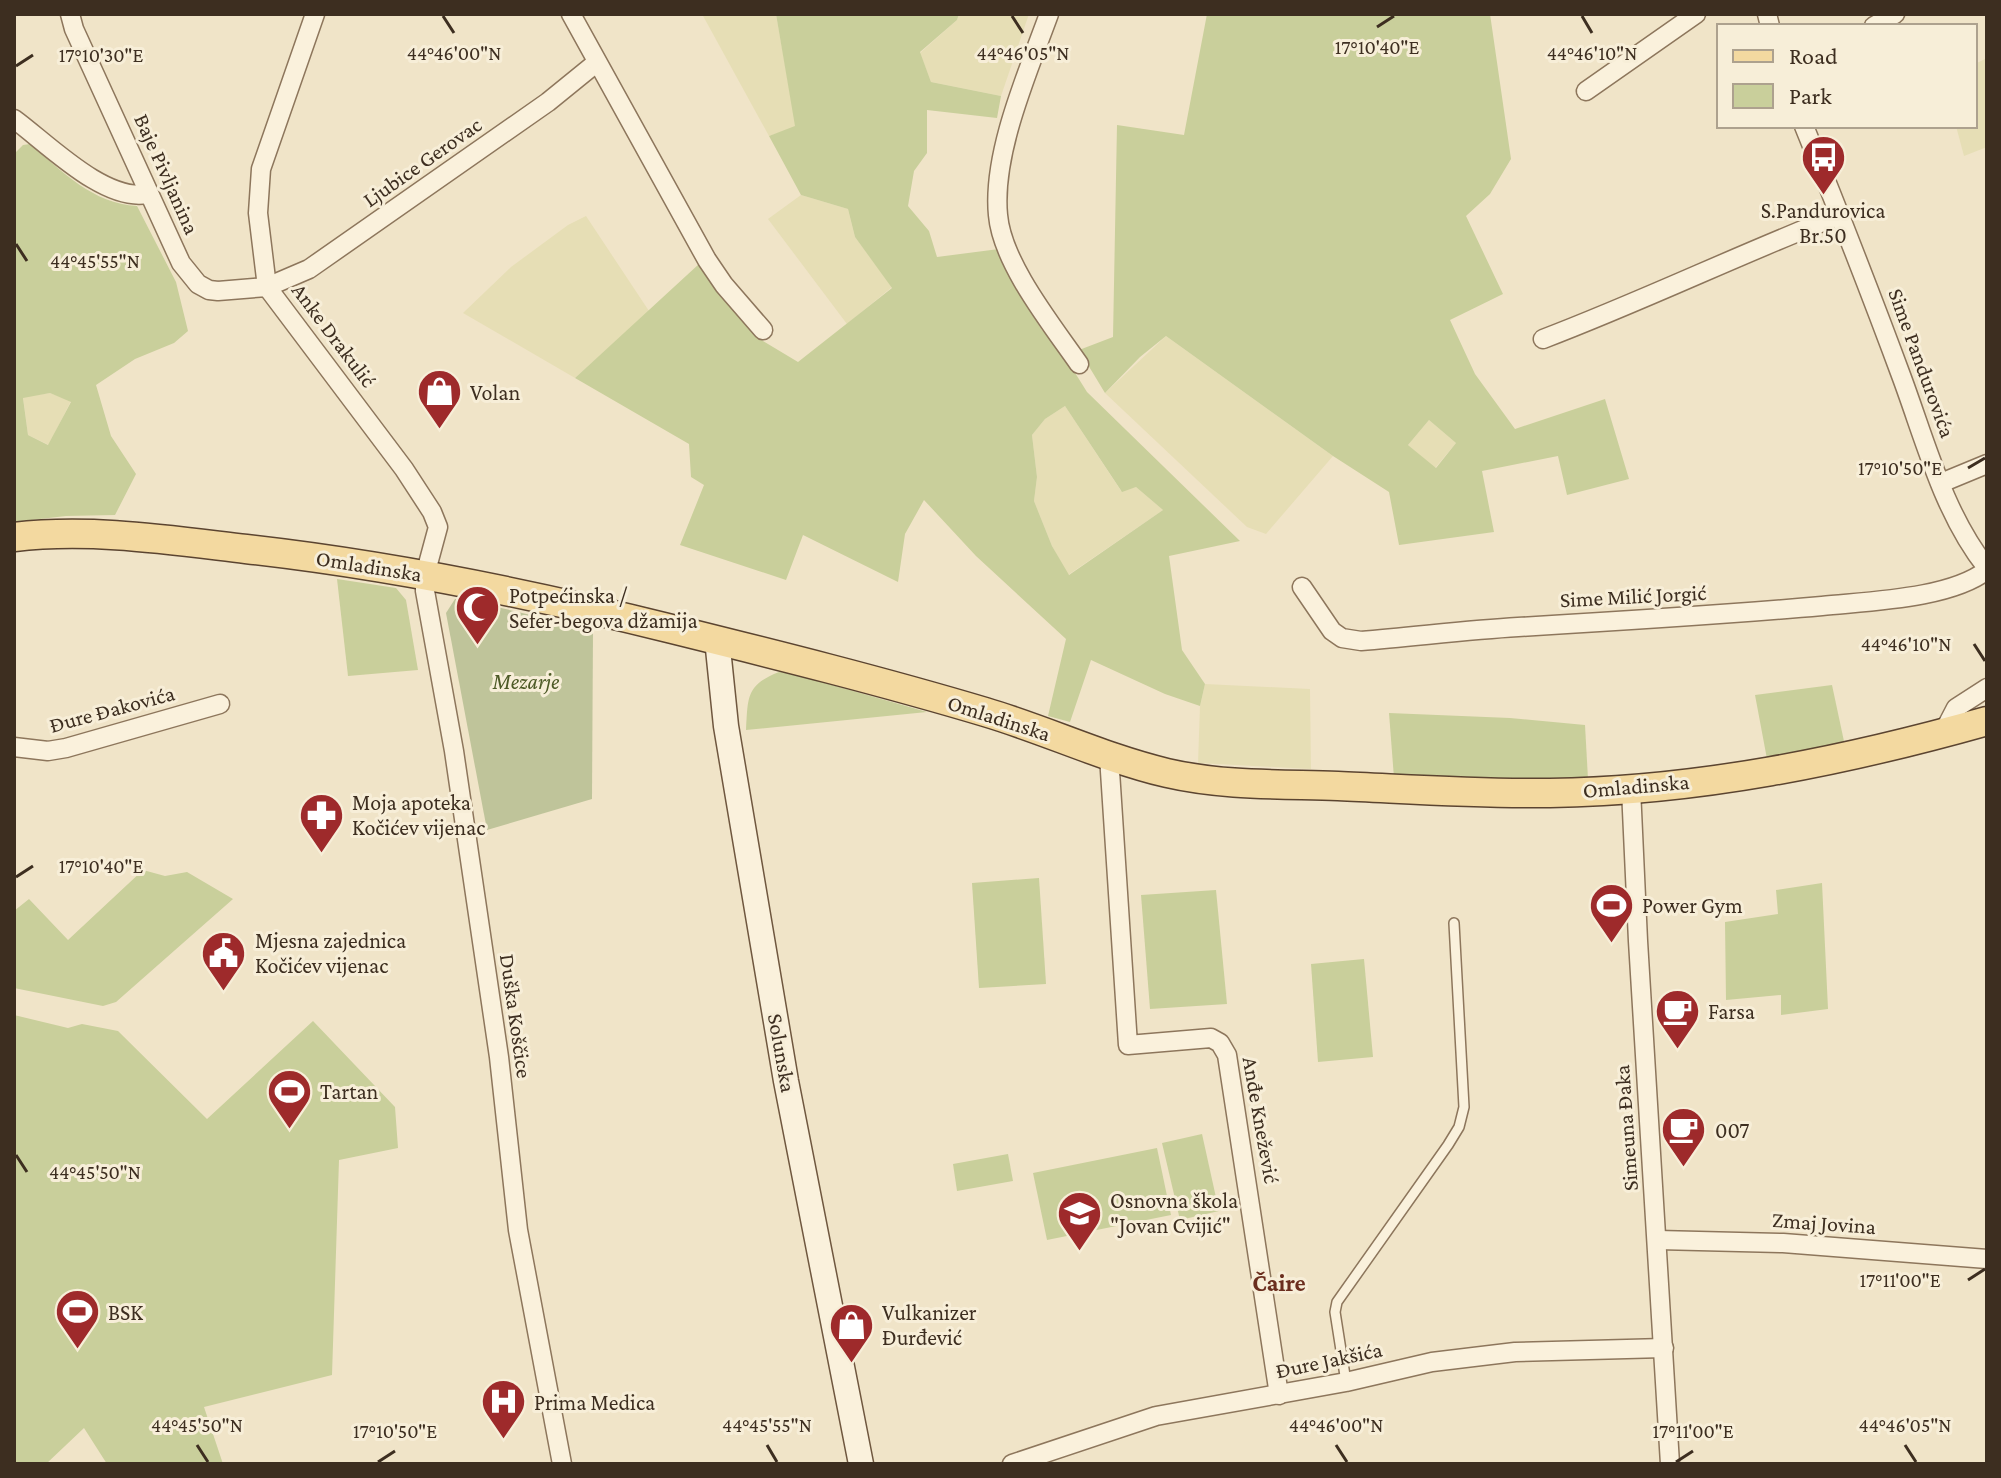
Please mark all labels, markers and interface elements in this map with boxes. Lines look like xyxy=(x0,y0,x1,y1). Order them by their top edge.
legend xyxy=(1717,24,1977,128)
text: 17°10'40"E xyxy=(1335,36,1419,58)
text: 44°46'00"N xyxy=(407,42,501,64)
text: 44°46'05"N xyxy=(977,42,1069,64)
text: 44°46'10"N xyxy=(1547,42,1637,64)
text: Road xyxy=(1789,42,1838,69)
text: 17°10'30"E xyxy=(59,44,143,66)
text: Park xyxy=(1789,82,1832,109)
street label: Baje Pivljanina xyxy=(129,110,205,238)
street label: Ljubice Gerovac xyxy=(358,112,486,212)
bus stop icon: S.Pandurovica Br.50 xyxy=(1799,133,1847,196)
place label: S.Pandurovica Br.50 xyxy=(1761,198,1885,248)
text: 44°45'55"N xyxy=(50,250,140,272)
street label: Anke Drakulić xyxy=(287,278,381,392)
street label: Sime Pandurovića xyxy=(1883,285,1961,441)
shop icon: Volan xyxy=(415,368,463,431)
place label: Volan xyxy=(470,380,521,405)
text: 17°10'50"E xyxy=(1858,457,1942,479)
street label: Omladinska xyxy=(314,545,424,587)
street label: Sime Milić Jorgić xyxy=(1559,580,1707,612)
place label: Potpećinska / Sefer-begova džamija xyxy=(509,583,698,633)
mosque icon: Potpećinska / Sefer-begova džamija xyxy=(454,584,502,647)
text: 44°46'10"N xyxy=(1861,633,1951,655)
park label: Mezarje xyxy=(492,669,560,695)
street label: Đure Đakovića xyxy=(47,680,177,738)
street label: Omladinska xyxy=(944,690,1054,746)
street label: Omladinska xyxy=(1582,769,1690,803)
place label: Moja apoteka Kočićev vijenac xyxy=(352,790,485,840)
pharmacy icon: Moja apoteka Kočićev vijenac xyxy=(297,791,345,854)
text: 17°10'40"E xyxy=(59,855,143,877)
sports icon: Power Gym xyxy=(1587,881,1635,944)
place label: Power Gym xyxy=(1642,893,1743,918)
place label: Mjesna zajednica Kočićev vijenac xyxy=(255,928,406,978)
public building icon: Mjesna zajednica Kočićev vijenac xyxy=(200,929,248,992)
street label: Duška Koščice xyxy=(495,952,537,1080)
cafe icon: Farsa xyxy=(1653,987,1701,1050)
place label: Farsa xyxy=(1708,999,1755,1024)
street label: Solunska xyxy=(763,1012,801,1094)
street label: Anđe Knežević xyxy=(1238,1055,1284,1185)
street label: Simeuna Đaka xyxy=(1609,1064,1643,1192)
sports icon: Tartan xyxy=(265,1067,313,1130)
place label: Tartan xyxy=(320,1079,379,1104)
cafe icon: 007 xyxy=(1660,1106,1708,1169)
place label: 007 xyxy=(1715,1118,1749,1143)
text: 44°45'50"N xyxy=(49,1161,141,1183)
place label: Osnovna škola "Jovan Cvijić" xyxy=(1110,1188,1238,1238)
school or university icon: Osnovna škola "Jovan Cvijić" xyxy=(1055,1189,1103,1252)
street label: Zmaj Jovina xyxy=(1771,1207,1877,1239)
district label: Čaire xyxy=(1252,1269,1306,1296)
text: 17°11'00"E xyxy=(1859,1269,1941,1291)
sports icon: BSK xyxy=(53,1288,101,1351)
place label: BSK xyxy=(108,1300,143,1325)
place label: Vulkanizer Đurđević xyxy=(882,1300,977,1350)
shop icon: Vulkanizer Đurđević xyxy=(827,1301,875,1364)
street label: Đure Jakšića xyxy=(1273,1337,1385,1383)
hospital icon: Prima Medica xyxy=(479,1378,527,1441)
place label: Prima Medica xyxy=(534,1390,655,1415)
text: 44°45'50"N xyxy=(151,1414,243,1436)
text: 44°45'55"N xyxy=(722,1414,812,1436)
text: 44°46'00"N xyxy=(1289,1414,1383,1436)
text: 44°46'05"N xyxy=(1859,1414,1951,1436)
text: 17°10'50"E xyxy=(353,1420,437,1442)
text: 17°11'00"E xyxy=(1652,1420,1734,1442)

